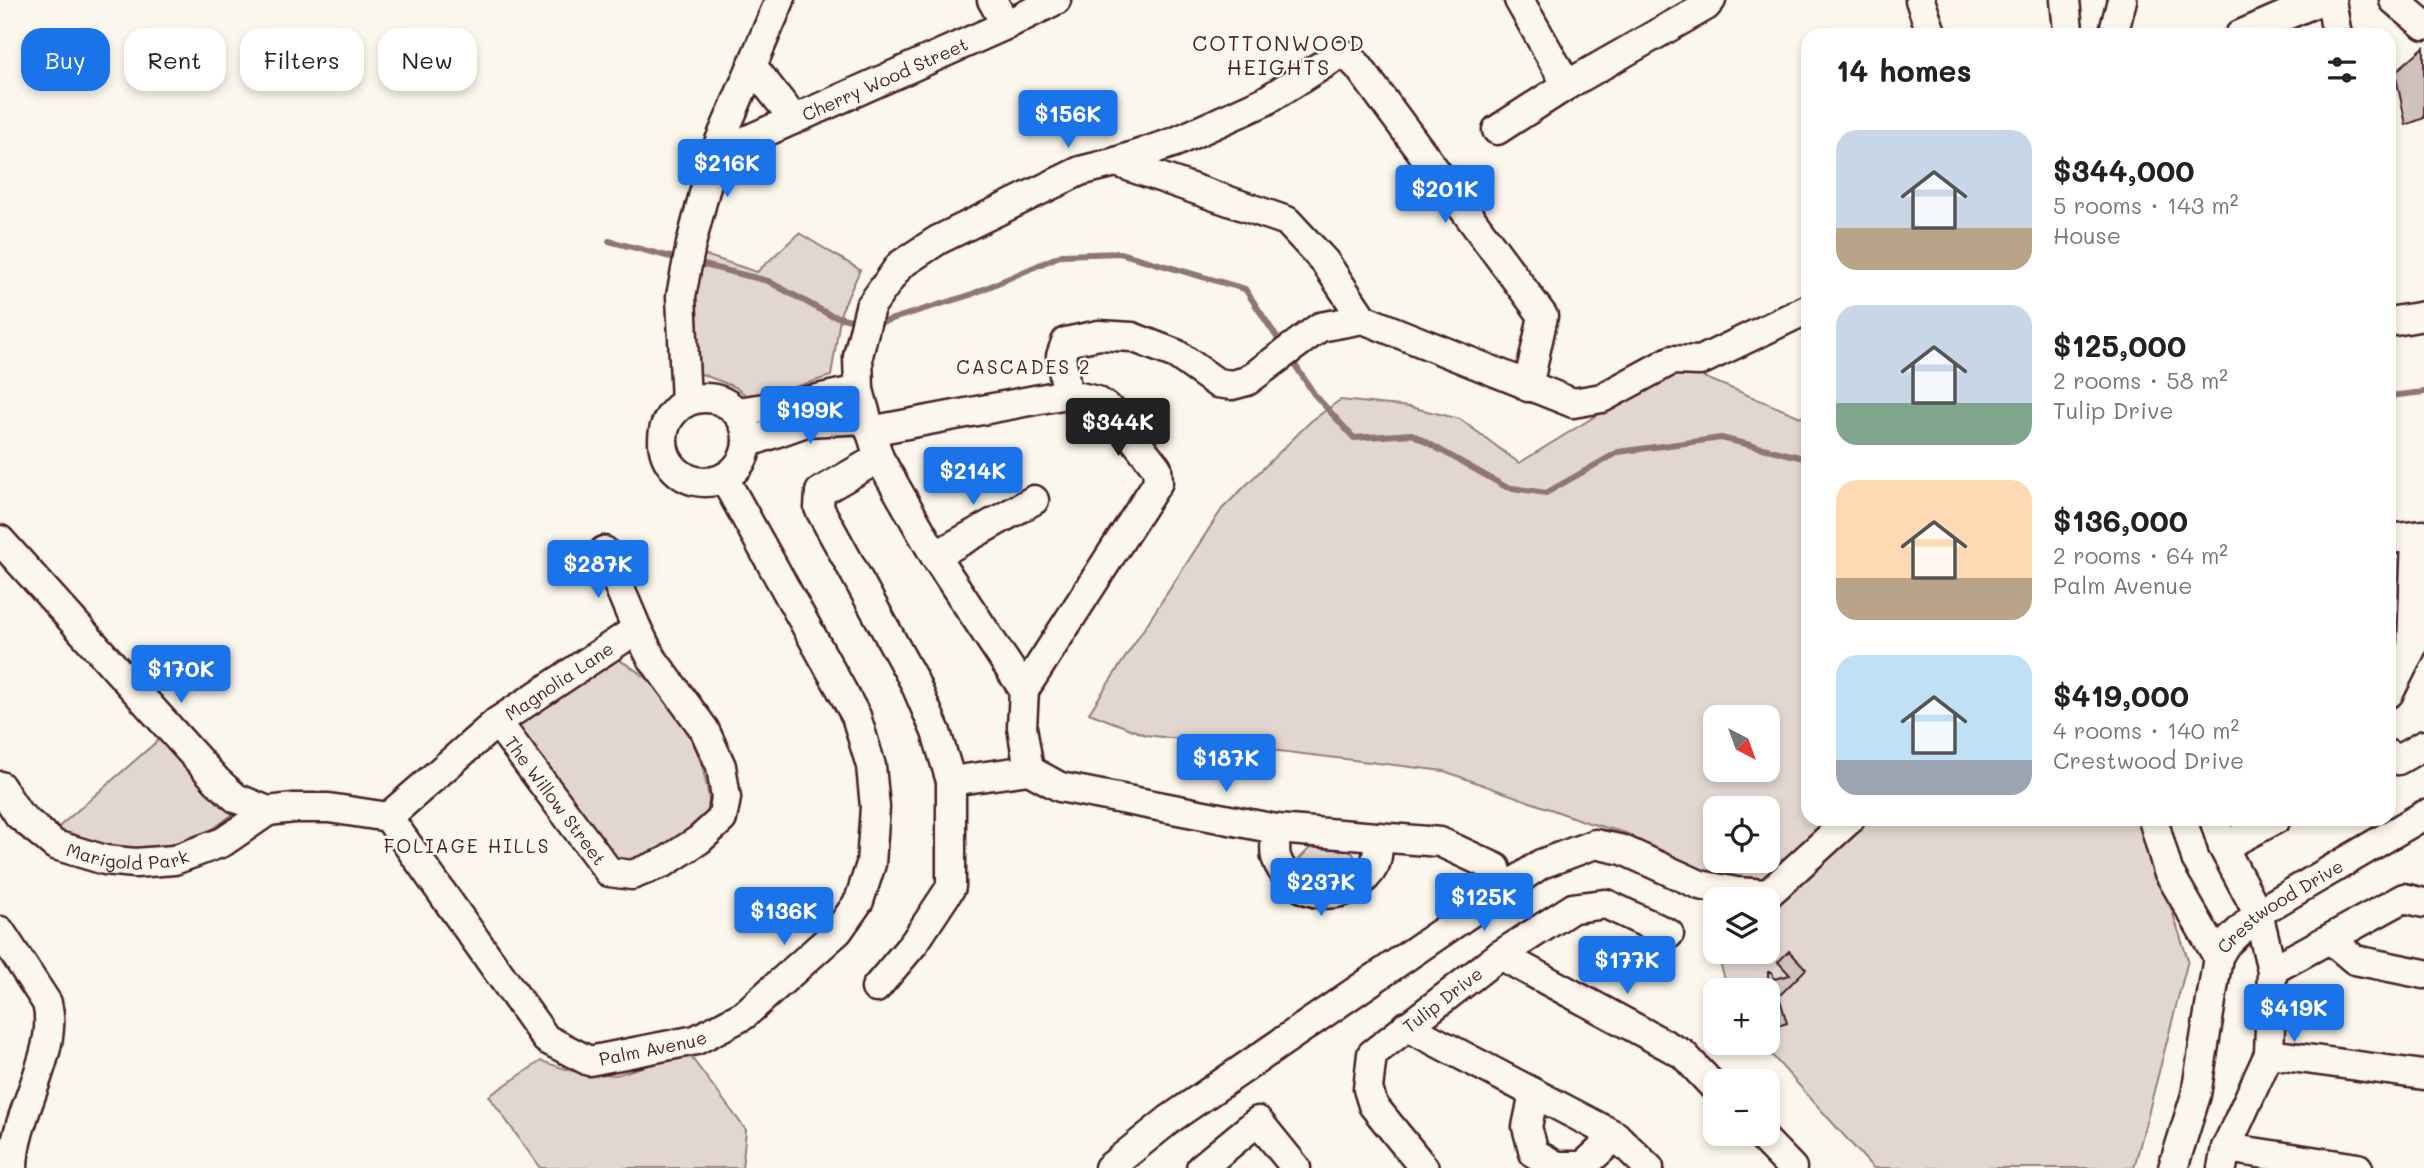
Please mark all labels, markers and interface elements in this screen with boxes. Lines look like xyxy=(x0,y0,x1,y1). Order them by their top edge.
chip: Buy xyxy=(21,28,110,91)
chip: Rent xyxy=(124,28,226,91)
chip: Filters xyxy=(240,28,364,91)
chip: New xyxy=(378,28,477,91)
district label: COTTONWOOD HEIGHTS xyxy=(1192,29,1366,80)
street label: Cherry Wood Street xyxy=(798,32,972,126)
text: 14 homes xyxy=(1836,50,1972,90)
icon: filters xyxy=(2323,51,2361,89)
pin: $156K xyxy=(1019,90,1117,150)
text: $156K xyxy=(1035,98,1101,128)
pin: $216K xyxy=(678,140,776,199)
text: $216K xyxy=(694,147,760,177)
text: $344,000 xyxy=(2053,150,2195,190)
icon: home xyxy=(1892,158,1976,242)
pin: $201K xyxy=(1396,166,1494,225)
text: $201K xyxy=(1411,173,1479,203)
text: 5 rooms · 143 m² xyxy=(2053,190,2239,220)
text: House xyxy=(2053,220,2121,250)
text: $125,000 xyxy=(2053,325,2186,365)
icon: home xyxy=(1892,333,1976,417)
district label: CASCADES 2 xyxy=(956,354,1092,379)
text: 2 rooms · 58 m² xyxy=(2053,365,2228,395)
pin: $199K xyxy=(761,386,859,446)
text: $199K xyxy=(776,394,844,424)
text: Tulip Drive xyxy=(2053,395,2174,425)
pin: $344K xyxy=(1069,398,1167,458)
text: $344K xyxy=(1082,406,1154,436)
pin: $214K xyxy=(924,448,1022,507)
text: $214K xyxy=(940,455,1006,485)
text: $136,000 xyxy=(2053,500,2188,540)
icon: home xyxy=(1892,508,1976,592)
pin: $287K xyxy=(549,540,647,600)
text: 2 rooms · 64 m² xyxy=(2053,540,2228,570)
text: $287K xyxy=(563,548,633,578)
text: Palm Avenue xyxy=(2053,570,2192,600)
street label: Magnolia Lane xyxy=(500,636,618,726)
pin: $170K xyxy=(132,646,230,705)
text: $170K xyxy=(147,653,215,683)
text: $419,000 xyxy=(2053,675,2189,715)
icon: home xyxy=(1892,683,1976,767)
north arrow xyxy=(1703,705,1780,782)
map controls xyxy=(1703,705,1780,1146)
text: 4 rooms · 140 m² xyxy=(2053,715,2239,745)
street label: The Willow Street xyxy=(500,731,612,870)
pin: $187K xyxy=(1177,734,1275,794)
text: $187K xyxy=(1193,742,1259,772)
text: Crestwood Drive xyxy=(2053,745,2244,775)
button: locate xyxy=(1703,796,1780,873)
district label: FOLIAGE HILLS xyxy=(384,833,550,858)
street label: Marigold Park xyxy=(64,837,192,875)
street label: Crestwood Drive xyxy=(2211,853,2347,957)
pin: $237K xyxy=(1272,858,1370,918)
text: $237K xyxy=(1287,866,1355,896)
pin: $125K xyxy=(1435,874,1533,933)
text: $125K xyxy=(1451,881,1517,911)
button: layers xyxy=(1703,887,1780,964)
pin: $136K xyxy=(735,888,833,947)
text: $136K xyxy=(750,895,818,925)
pin: $177K xyxy=(1578,936,1676,996)
text: $177K xyxy=(1594,944,1660,974)
street label: Tulip Drive xyxy=(1398,961,1487,1038)
button: + xyxy=(1703,978,1780,1055)
pin: $419K xyxy=(2245,984,2343,1044)
text: $419K xyxy=(2260,992,2328,1022)
street label: Palm Avenue xyxy=(597,1024,711,1071)
button: − xyxy=(1703,1069,1780,1146)

